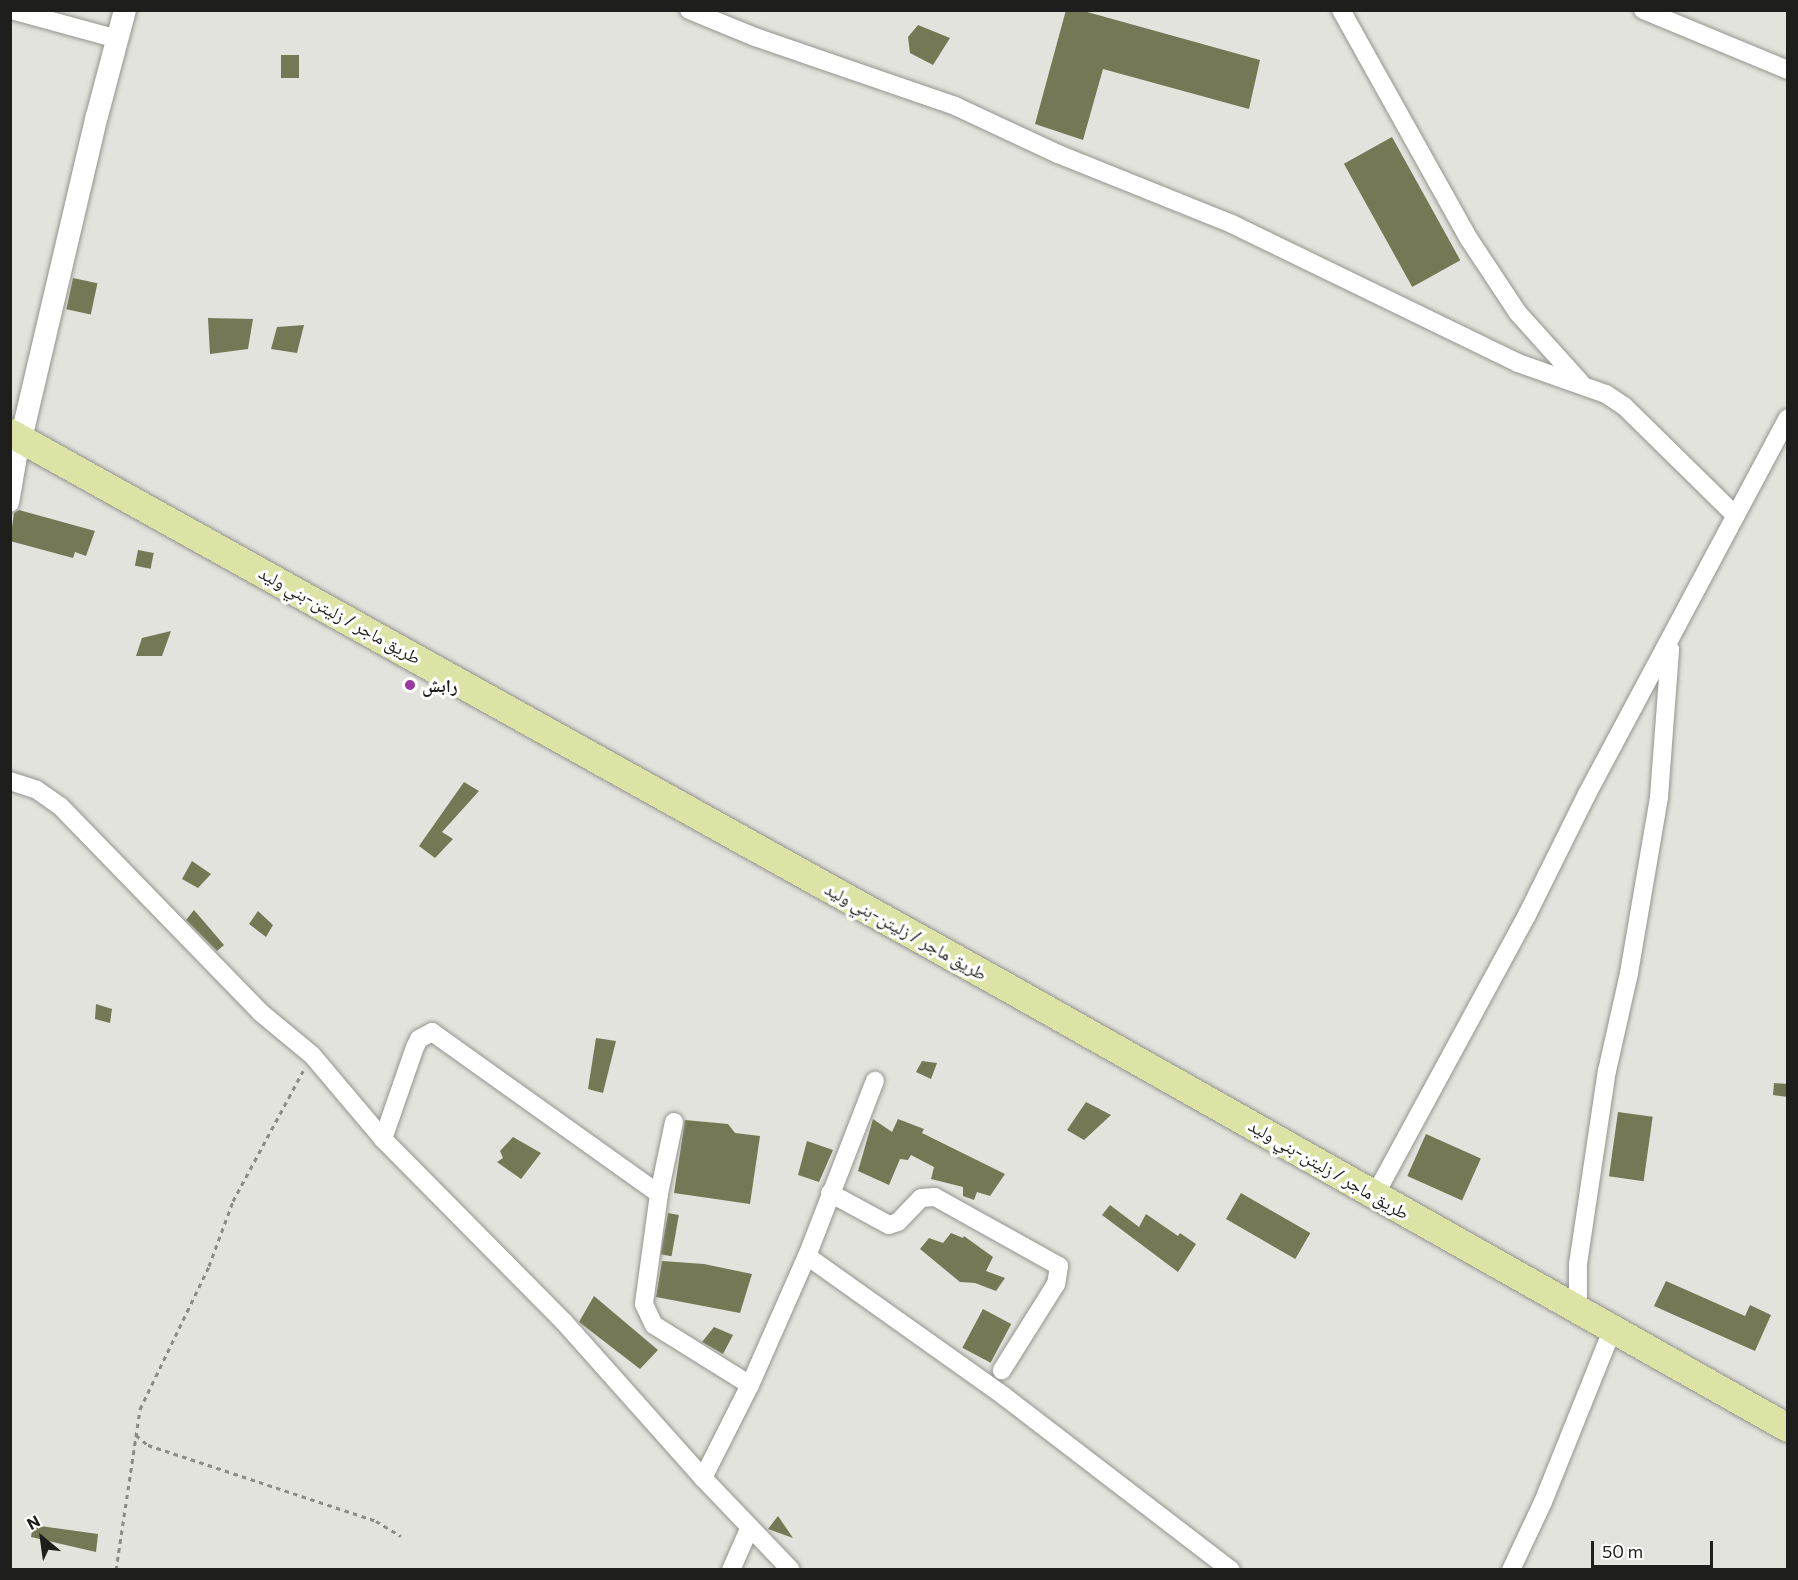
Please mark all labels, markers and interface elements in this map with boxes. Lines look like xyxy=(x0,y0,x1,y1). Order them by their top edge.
street label: طريق ماجر / زليتن-بني وليد xyxy=(255,561,425,669)
place label: رابش xyxy=(422,674,458,696)
marker: رابش xyxy=(403,678,417,692)
street label: طريق ماجر / زليتن-بني وليد xyxy=(821,877,991,985)
street label: طريق ماجر / زليتن-بني وليد xyxy=(1245,1114,1413,1224)
north arrow xyxy=(12,1508,72,1568)
text: N xyxy=(23,1511,43,1533)
scale bar xyxy=(1594,1529,1716,1567)
text: 50 m xyxy=(1602,1540,1643,1562)

